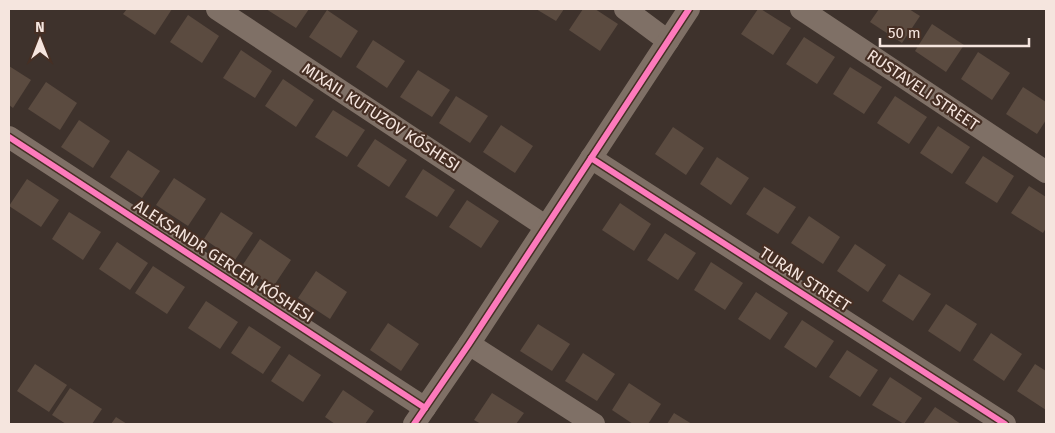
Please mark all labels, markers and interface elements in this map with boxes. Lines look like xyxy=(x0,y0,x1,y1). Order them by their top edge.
north arrow xyxy=(15,15,65,65)
scale bar xyxy=(880,15,1029,47)
text: N xyxy=(35,19,45,36)
text: 50 m xyxy=(888,24,921,42)
street label: RUSTAVELI STREET xyxy=(863,46,983,135)
street label: MIXAIL KUTUZOV KÓSHESI xyxy=(299,58,464,175)
street label: ALEKSANDR GERCEN KÓSHESI xyxy=(131,195,318,326)
street label: TURAN STREET xyxy=(756,243,855,316)

